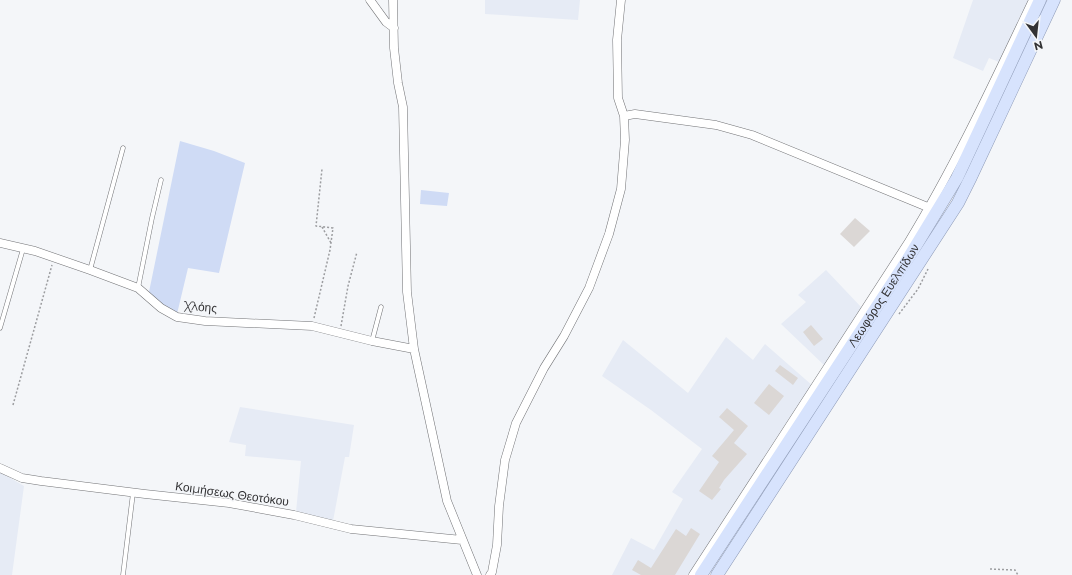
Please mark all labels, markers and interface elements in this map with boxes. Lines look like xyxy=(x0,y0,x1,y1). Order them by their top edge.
north arrow xyxy=(1016,16,1056,56)
text: N xyxy=(1032,38,1045,54)
street label: Λεωφόρος Ευελπίδων xyxy=(844,241,922,350)
street label: Χλόης xyxy=(182,297,218,315)
street label: Κοιμήσεως Θεοτόκου xyxy=(174,478,290,509)

